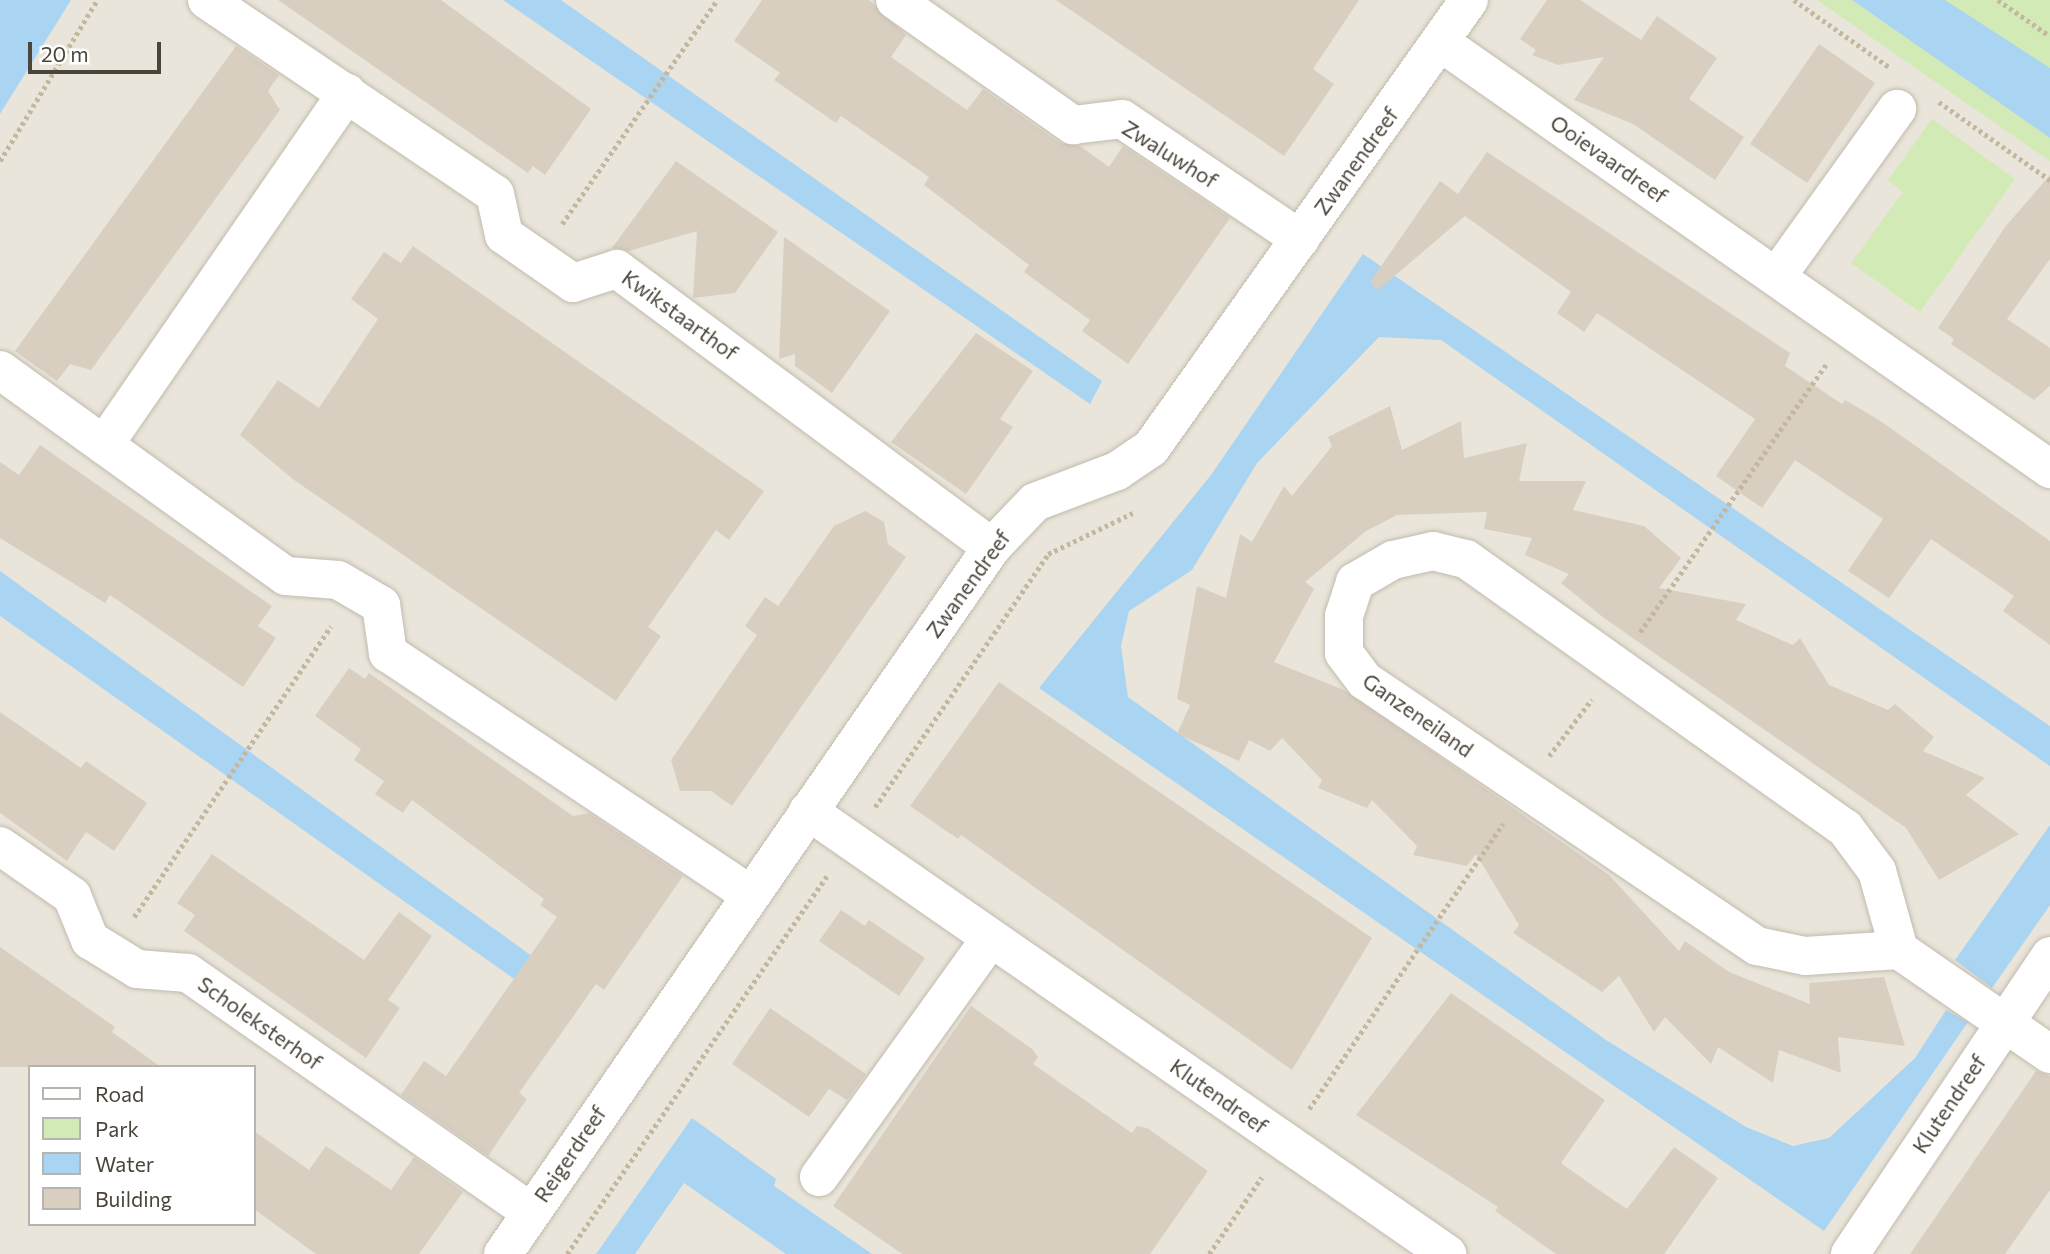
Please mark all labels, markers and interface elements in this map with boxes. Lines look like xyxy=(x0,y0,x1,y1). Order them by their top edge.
scale bar xyxy=(32,28,164,72)
text: 20 m xyxy=(41,41,89,66)
street label: Zwanendreef xyxy=(1309,102,1403,220)
street label: Ooievaardreef xyxy=(1546,109,1672,209)
street label: Zwaluwhof xyxy=(1118,115,1222,193)
street label: Kwikstaarthof xyxy=(617,265,743,365)
street label: Zwanendreef xyxy=(921,525,1015,643)
street label: Ganzeneiland xyxy=(1358,668,1478,762)
street label: Scholeksterhof xyxy=(193,971,327,1075)
street label: Klutendreef xyxy=(1907,1050,1991,1158)
street label: Klutendreef xyxy=(1165,1053,1273,1139)
legend xyxy=(28,1065,256,1226)
text: Road xyxy=(95,1081,144,1106)
street label: Reigerdreef xyxy=(529,1101,611,1207)
text: Park xyxy=(95,1116,139,1141)
text: Water xyxy=(95,1151,154,1176)
text: Building xyxy=(95,1186,172,1211)

